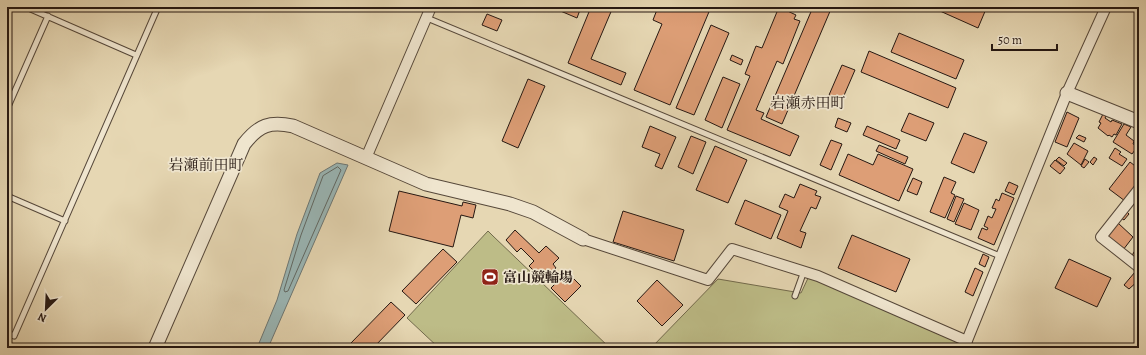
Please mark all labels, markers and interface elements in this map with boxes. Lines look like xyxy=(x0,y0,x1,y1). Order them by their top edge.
scale bar xyxy=(992,26,1057,52)
text: 50 m xyxy=(998,32,1022,48)
district label: 岩瀬赤田町 xyxy=(770,93,846,113)
district label: 岩瀬前田町 xyxy=(168,155,244,175)
sports icon: 富山競輪場 xyxy=(480,267,500,287)
place label: 富山競輪場 xyxy=(503,268,573,287)
north arrow xyxy=(26,289,66,329)
text: N xyxy=(35,309,49,326)

